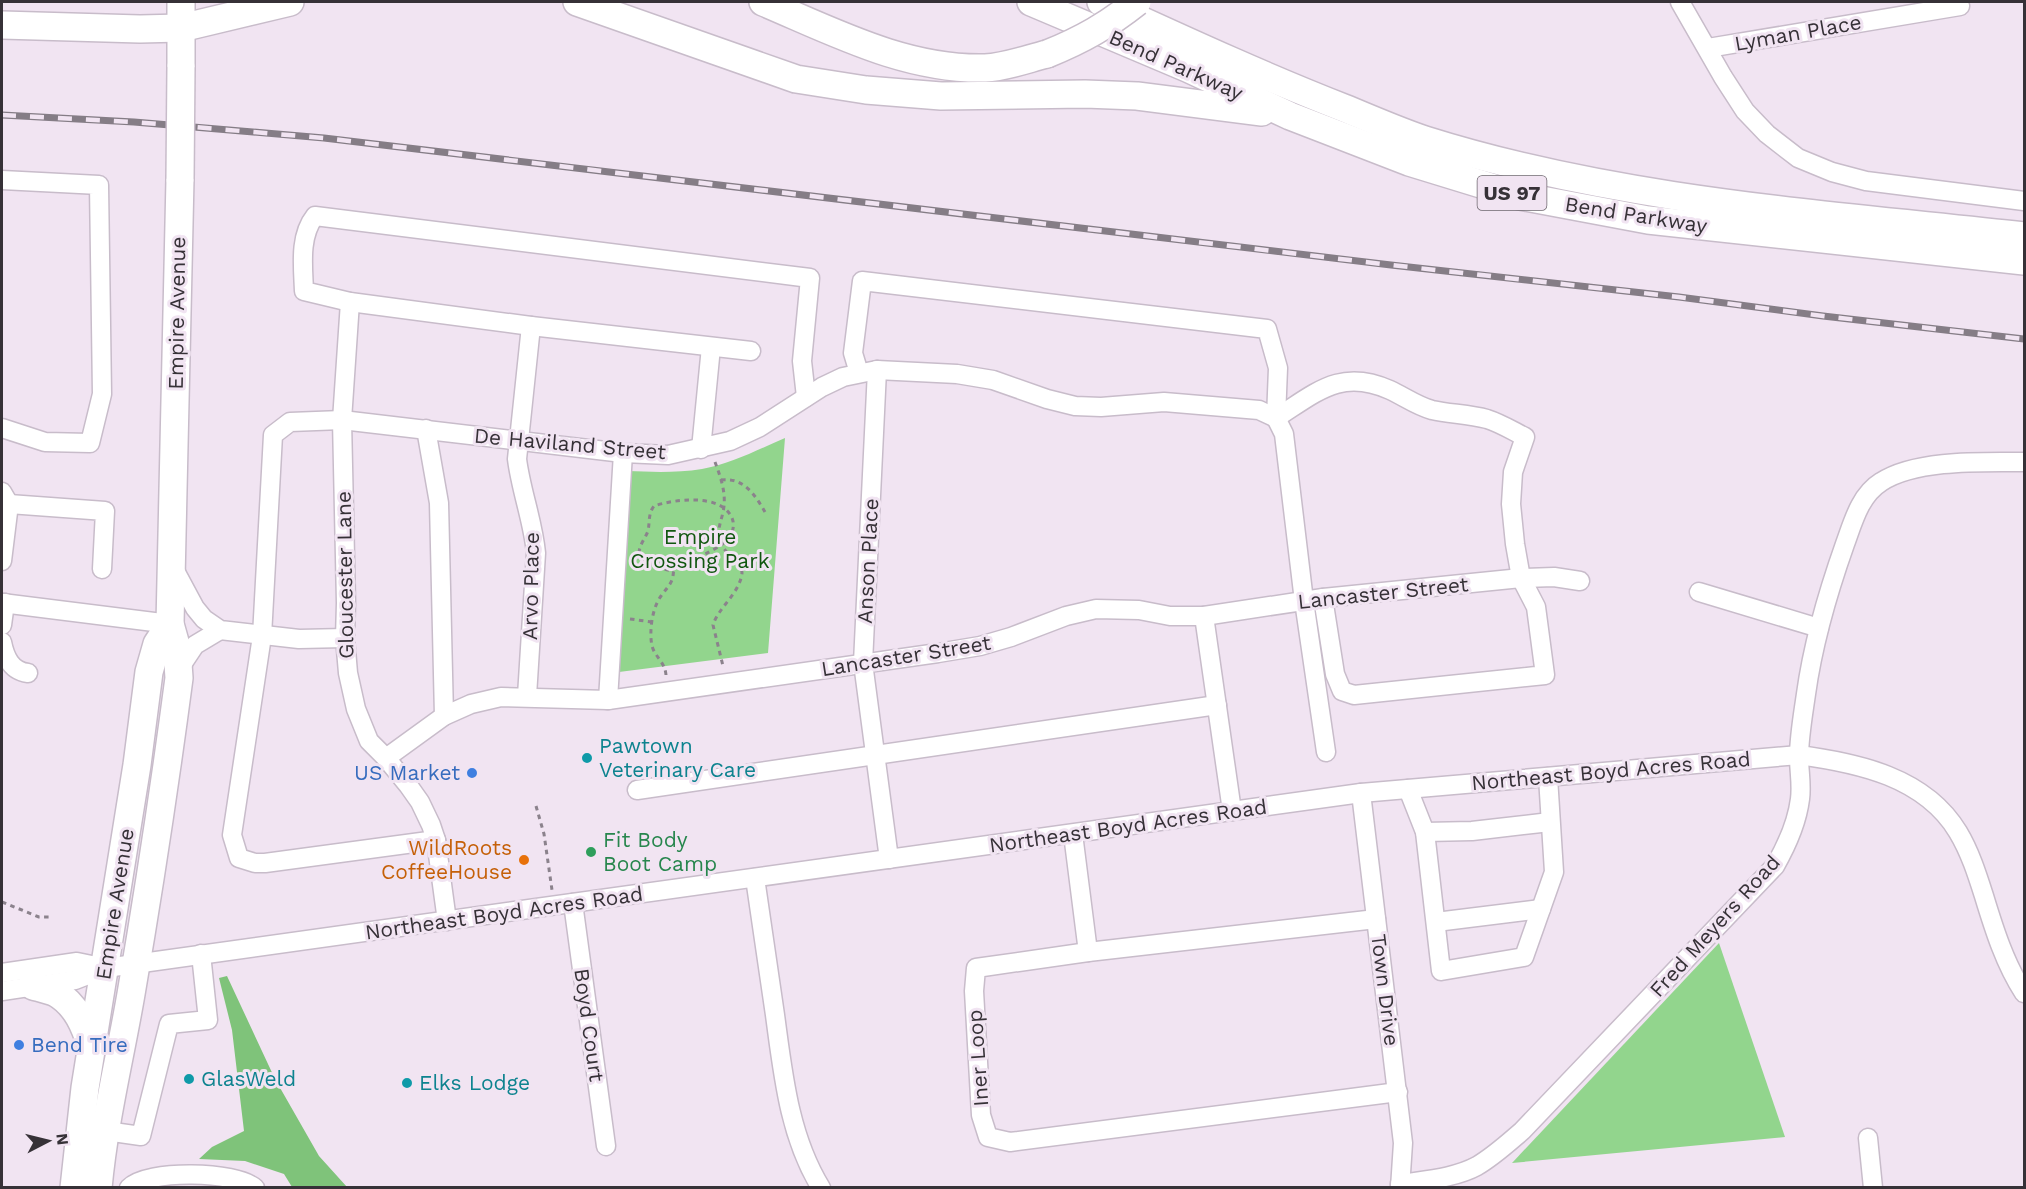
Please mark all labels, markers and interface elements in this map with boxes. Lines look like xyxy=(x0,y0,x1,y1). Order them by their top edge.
street label: Lyman Place xyxy=(1732,9,1863,56)
street label: Bend Parkway xyxy=(1105,24,1247,105)
road number: US 97 xyxy=(1478,176,1546,210)
street label: Bend Parkway xyxy=(1563,191,1709,238)
street label: Empire Avenue xyxy=(163,236,190,390)
street label: De Haviland Street xyxy=(473,423,667,464)
street label: Gloucester Lane xyxy=(331,491,358,659)
street label: Anson Place xyxy=(852,498,883,624)
park label: Empire Crossing Park xyxy=(630,524,770,573)
street label: Arvo Place xyxy=(517,532,544,640)
street label: Lancaster Street xyxy=(1296,571,1470,614)
street label: Lancaster Street xyxy=(819,630,993,681)
place label: Pawtown Veterinary Care xyxy=(599,733,756,782)
street label: Northeast Boyd Acres Road xyxy=(1470,746,1752,795)
marker: Pawtown Veterinary Care xyxy=(580,751,594,765)
place label: US Market xyxy=(354,760,460,785)
marker: US Market xyxy=(465,766,479,780)
street label: Northeast Boyd Acres Road xyxy=(987,794,1268,857)
street label: Empire Avenue xyxy=(90,826,139,981)
place label: Fit Body Boot Camp xyxy=(603,827,717,876)
place label: WildRoots CoffeeHouse xyxy=(381,835,512,884)
marker: Fit Body Boot Camp xyxy=(584,845,598,859)
street label: Fred Meyers Road xyxy=(1644,849,1785,1002)
marker: WildRoots CoffeeHouse xyxy=(517,853,531,867)
street label: Northeast Boyd Acres Road xyxy=(363,881,644,944)
street label: Town Drive xyxy=(1366,933,1405,1047)
street label: Boyd Court xyxy=(569,967,610,1083)
street label: Iner Loop xyxy=(962,1009,993,1107)
place label: Bend Tire xyxy=(31,1032,128,1057)
marker: Bend Tire xyxy=(12,1038,26,1052)
place label: GlasWeld xyxy=(201,1066,296,1091)
place label: Elks Lodge xyxy=(419,1070,530,1095)
marker: GlasWeld xyxy=(182,1072,196,1086)
marker: Elks Lodge xyxy=(400,1076,414,1090)
north arrow xyxy=(18,1111,78,1171)
text: N xyxy=(52,1132,73,1146)

